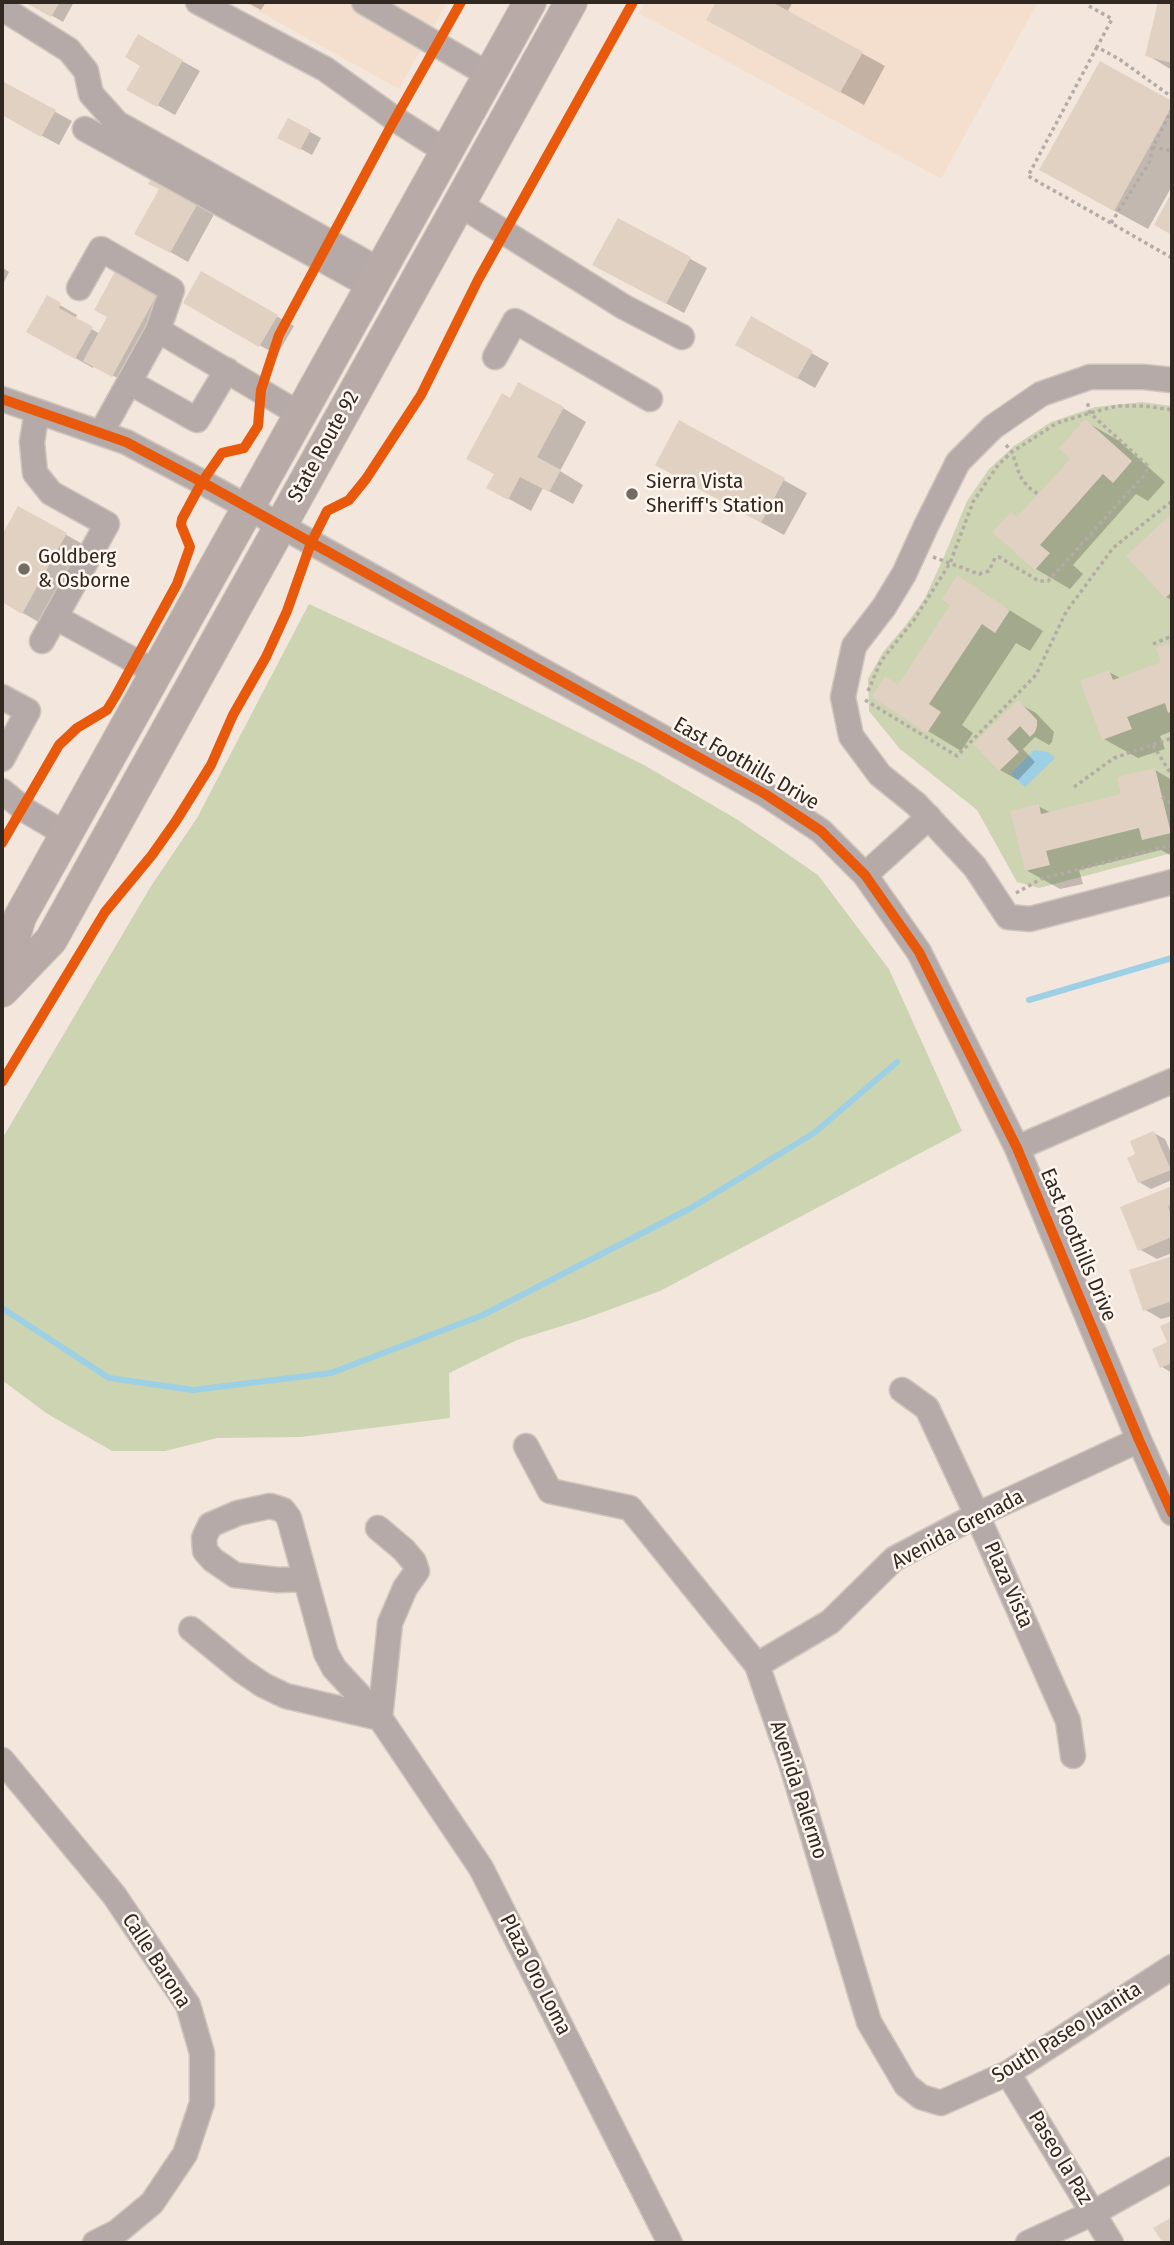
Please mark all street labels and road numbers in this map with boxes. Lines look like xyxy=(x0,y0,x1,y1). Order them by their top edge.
street label: State Route 92 xyxy=(283,387,365,507)
street label: East Foothills Drive xyxy=(669,712,823,816)
street label: East Foothills Drive xyxy=(1034,1165,1122,1325)
street label: Avenida Grenada xyxy=(888,1485,1028,1575)
street label: Plaza Vista xyxy=(978,1538,1038,1632)
street label: Avenida Palermo xyxy=(764,1718,832,1862)
street label: Calle Barona xyxy=(116,1909,196,2013)
street label: Plaza Oro Loma xyxy=(494,1910,576,2040)
street label: South Paseo Juanita xyxy=(988,1977,1146,2089)
street label: Paseo la Paz xyxy=(1022,2107,1098,2209)

